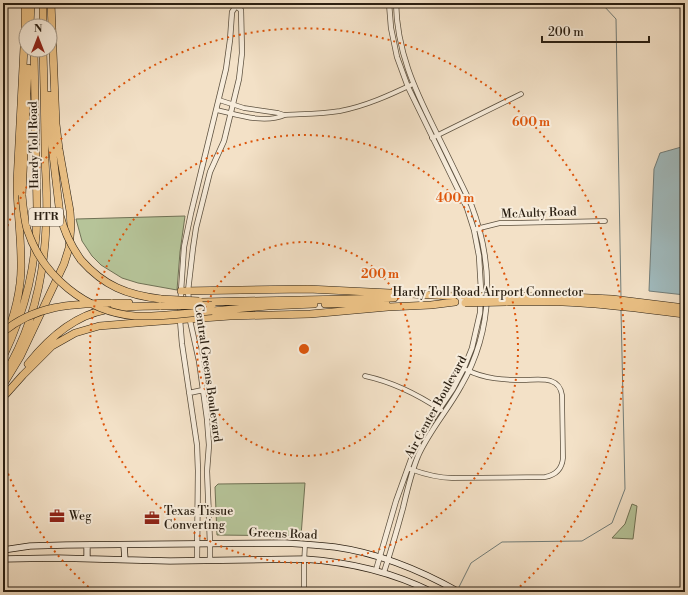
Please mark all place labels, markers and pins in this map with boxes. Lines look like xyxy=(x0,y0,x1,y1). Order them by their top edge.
centre of rings xyxy=(297,342,311,356)
place label: Texas Tissue Converting xyxy=(164,504,233,533)
office icon: Weg xyxy=(48,507,66,525)
place label: Weg xyxy=(68,509,92,524)
office icon: Texas Tissue Converting xyxy=(143,509,161,527)

